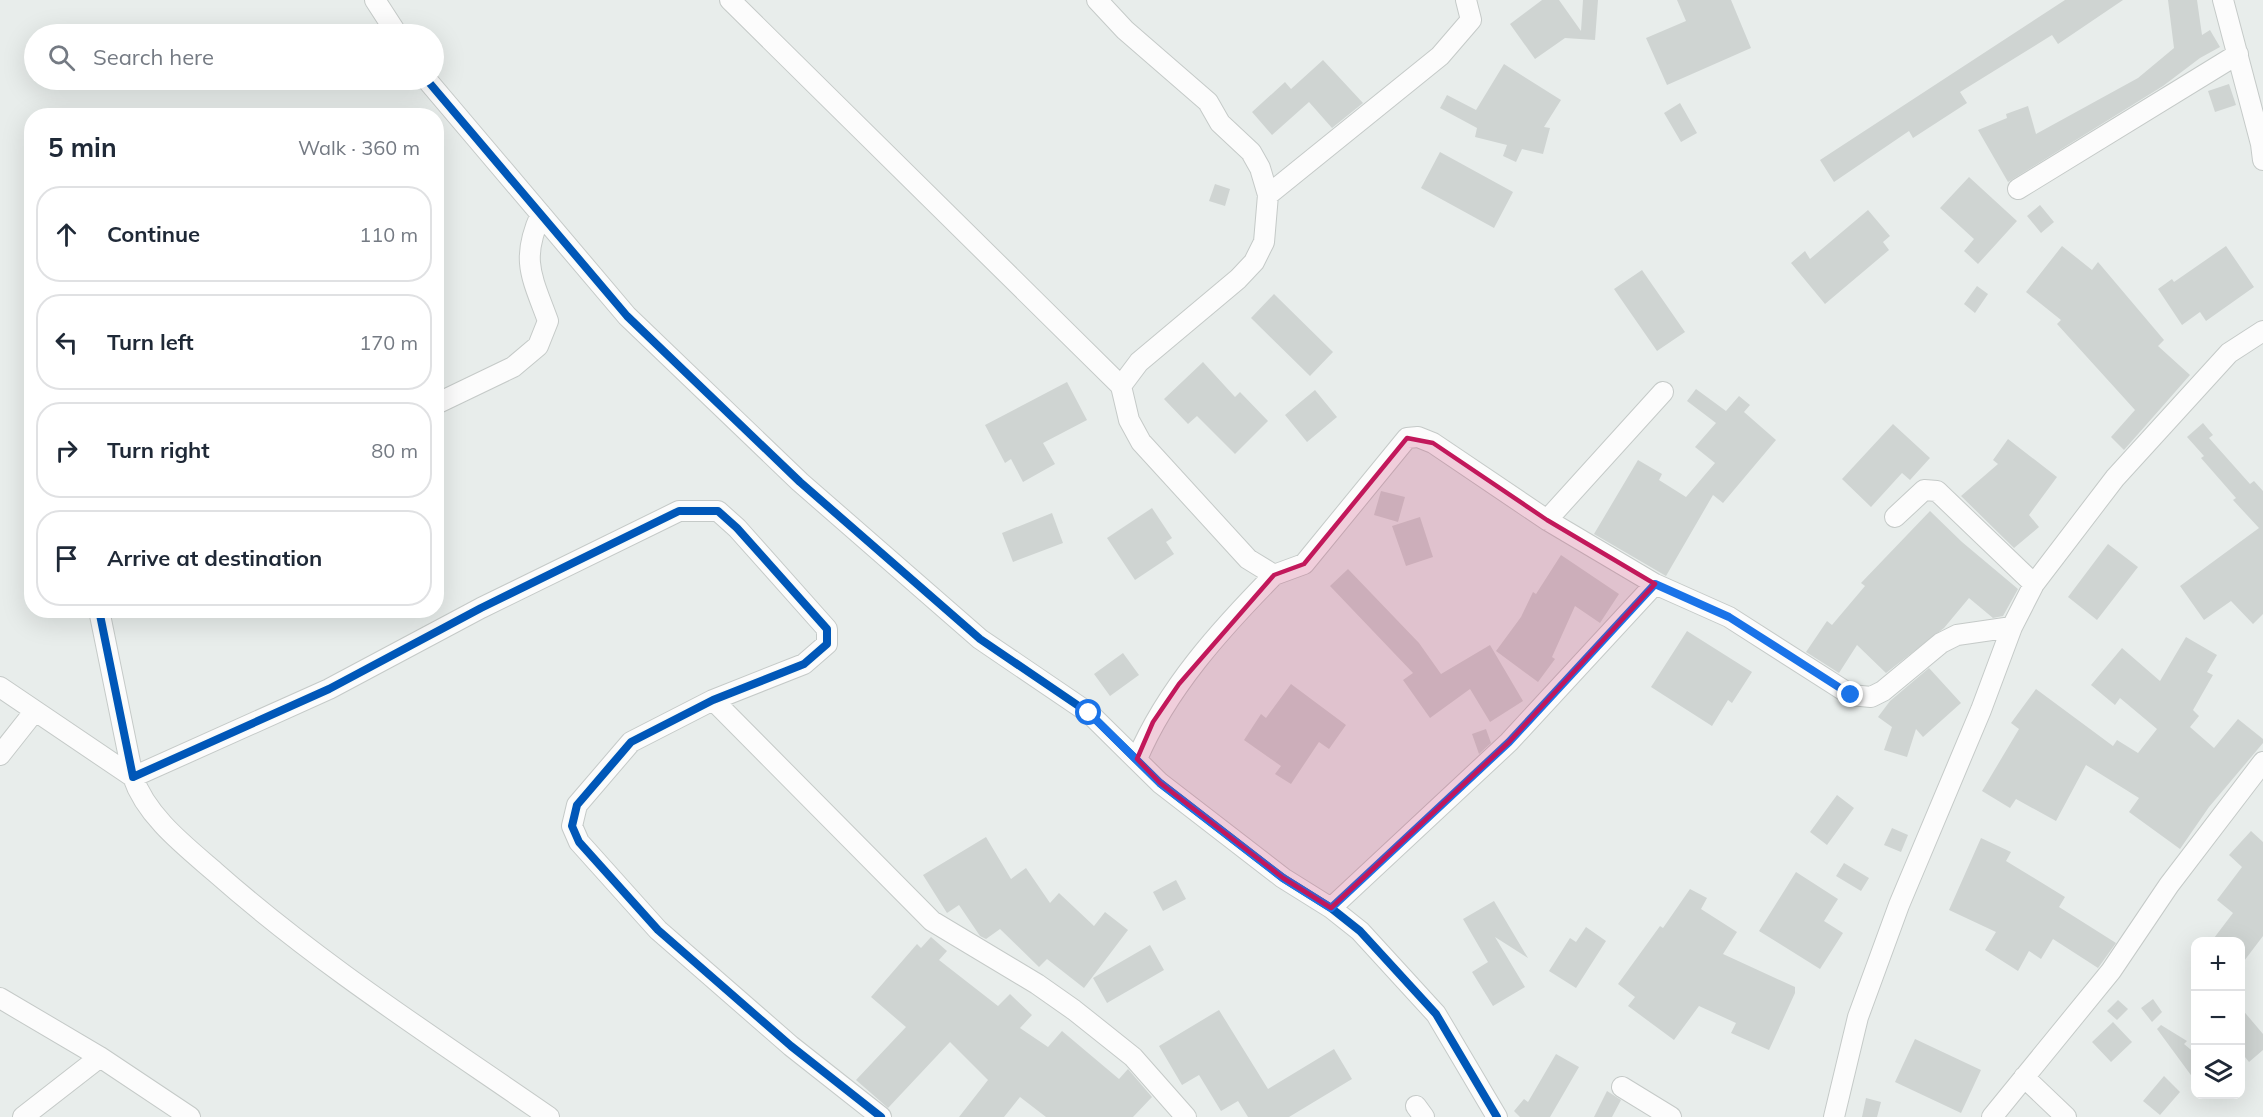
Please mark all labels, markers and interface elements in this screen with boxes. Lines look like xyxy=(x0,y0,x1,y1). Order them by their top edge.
search box xyxy=(24,24,444,90)
icon: search xyxy=(45,41,78,74)
text: Search here xyxy=(93,43,214,71)
text: 5 min xyxy=(48,131,117,164)
text: Walk · 360 m xyxy=(298,135,420,160)
icon: ahead xyxy=(50,218,83,251)
text: Continue xyxy=(107,220,200,248)
text: 110 m xyxy=(359,222,418,247)
icon: left xyxy=(50,326,83,359)
text: Turn left xyxy=(107,328,194,356)
text: 170 m xyxy=(359,330,418,355)
icon: right xyxy=(50,434,83,467)
text: Turn right xyxy=(107,436,210,464)
text: 80 m xyxy=(371,438,418,463)
icon: arrive xyxy=(50,542,83,575)
text: Arrive at destination xyxy=(107,544,322,572)
route end xyxy=(1837,681,1863,707)
route start xyxy=(1075,699,1101,725)
map controls xyxy=(2191,937,2245,1099)
button: + xyxy=(2191,937,2245,991)
button: − xyxy=(2191,991,2245,1045)
button: layers xyxy=(2191,1045,2245,1099)

